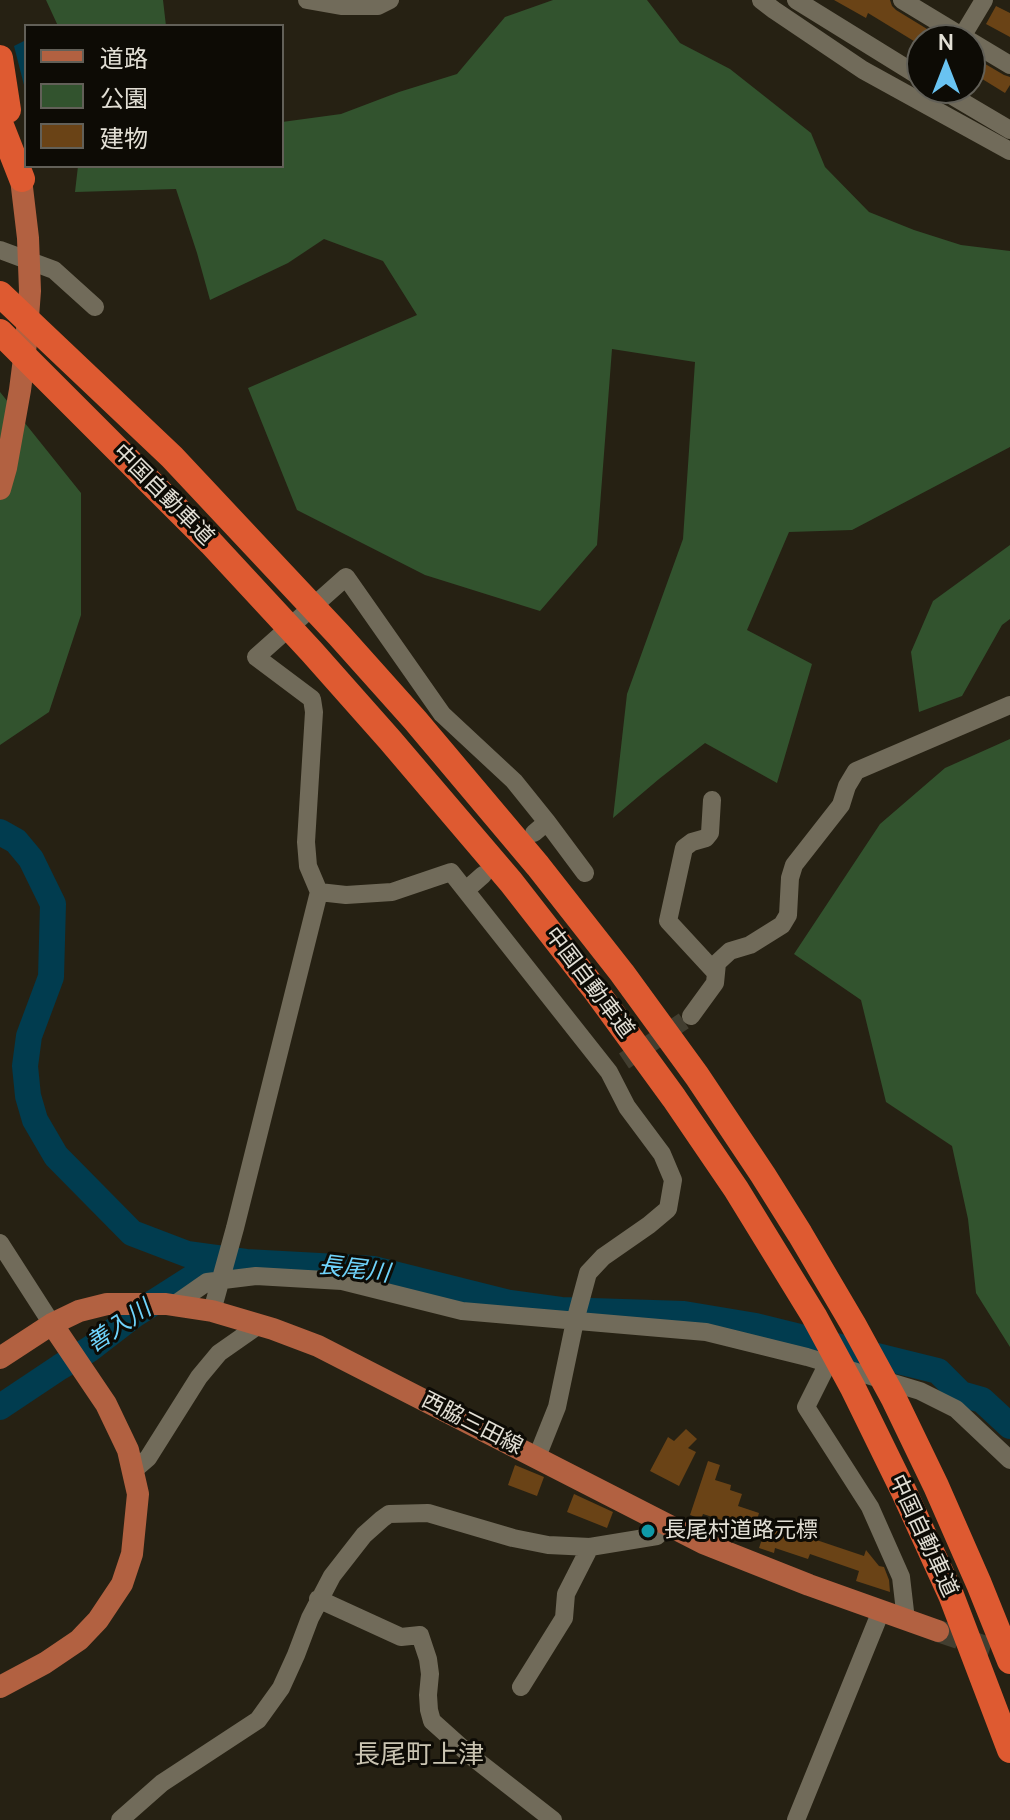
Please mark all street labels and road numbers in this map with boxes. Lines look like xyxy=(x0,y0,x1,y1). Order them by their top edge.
street label: 中国自動車道 xyxy=(107,439,219,551)
street label: 中国自動車道 xyxy=(539,922,639,1044)
street label: 西脇三田線 xyxy=(417,1387,527,1461)
street label: 中国自動車道 xyxy=(883,1471,963,1601)

